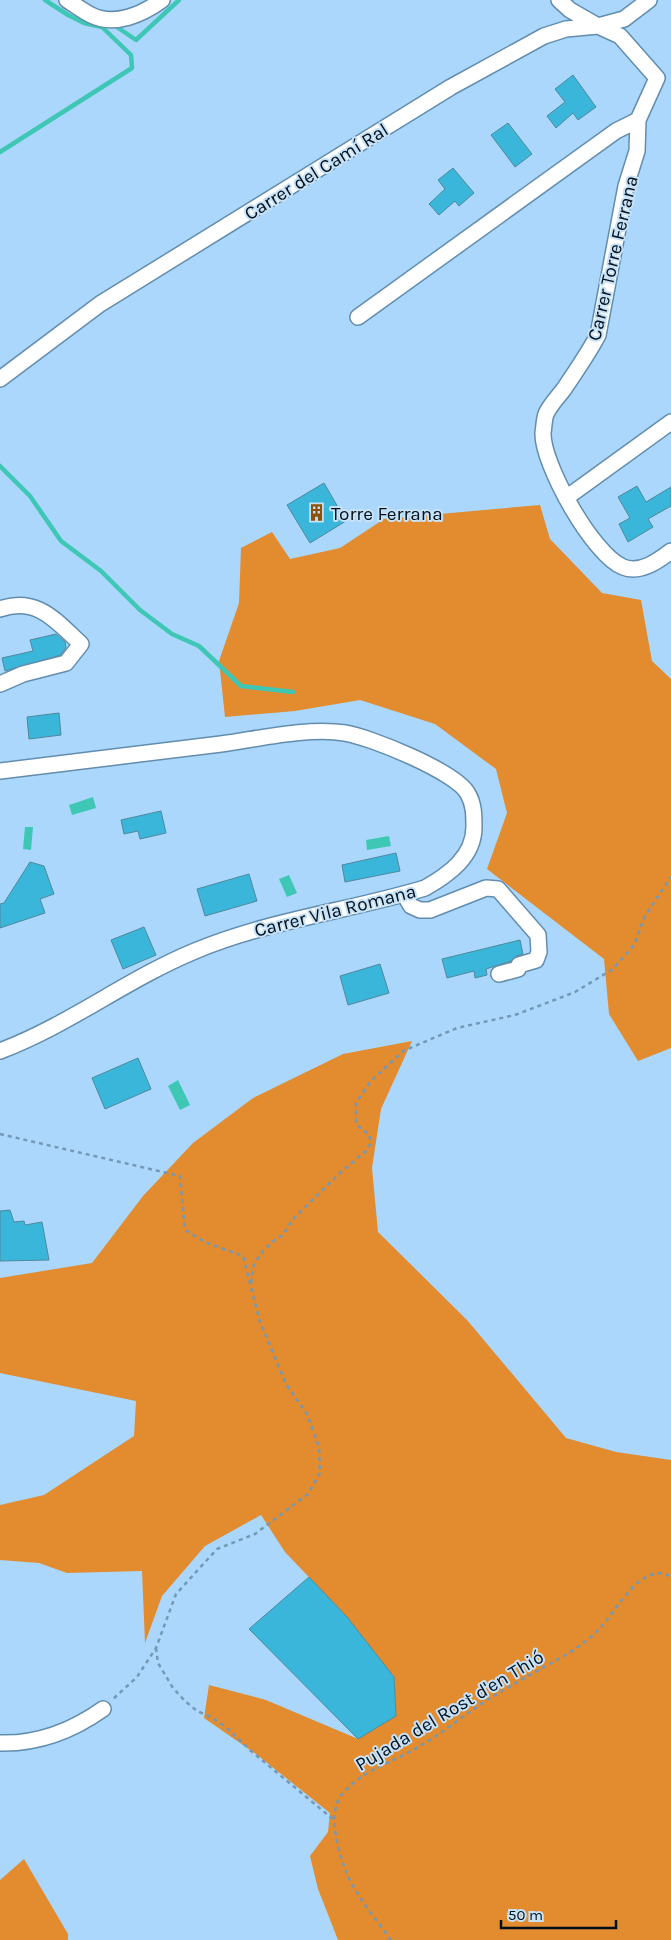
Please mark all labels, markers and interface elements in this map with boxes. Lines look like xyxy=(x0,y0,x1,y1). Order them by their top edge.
street label: Carrer del Camí Ral xyxy=(241,119,392,225)
street label: Carrer Torre Ferrana xyxy=(583,174,643,343)
building icon: Torre Ferrana xyxy=(307,503,327,523)
place label: Torre Ferrana xyxy=(331,503,443,525)
street label: Carrer Vila Romana xyxy=(252,880,418,942)
street label: Pujada del Rost d'en Thió xyxy=(351,1646,548,1776)
scale bar xyxy=(501,1898,616,1930)
text: 50 m xyxy=(508,1906,543,1924)

